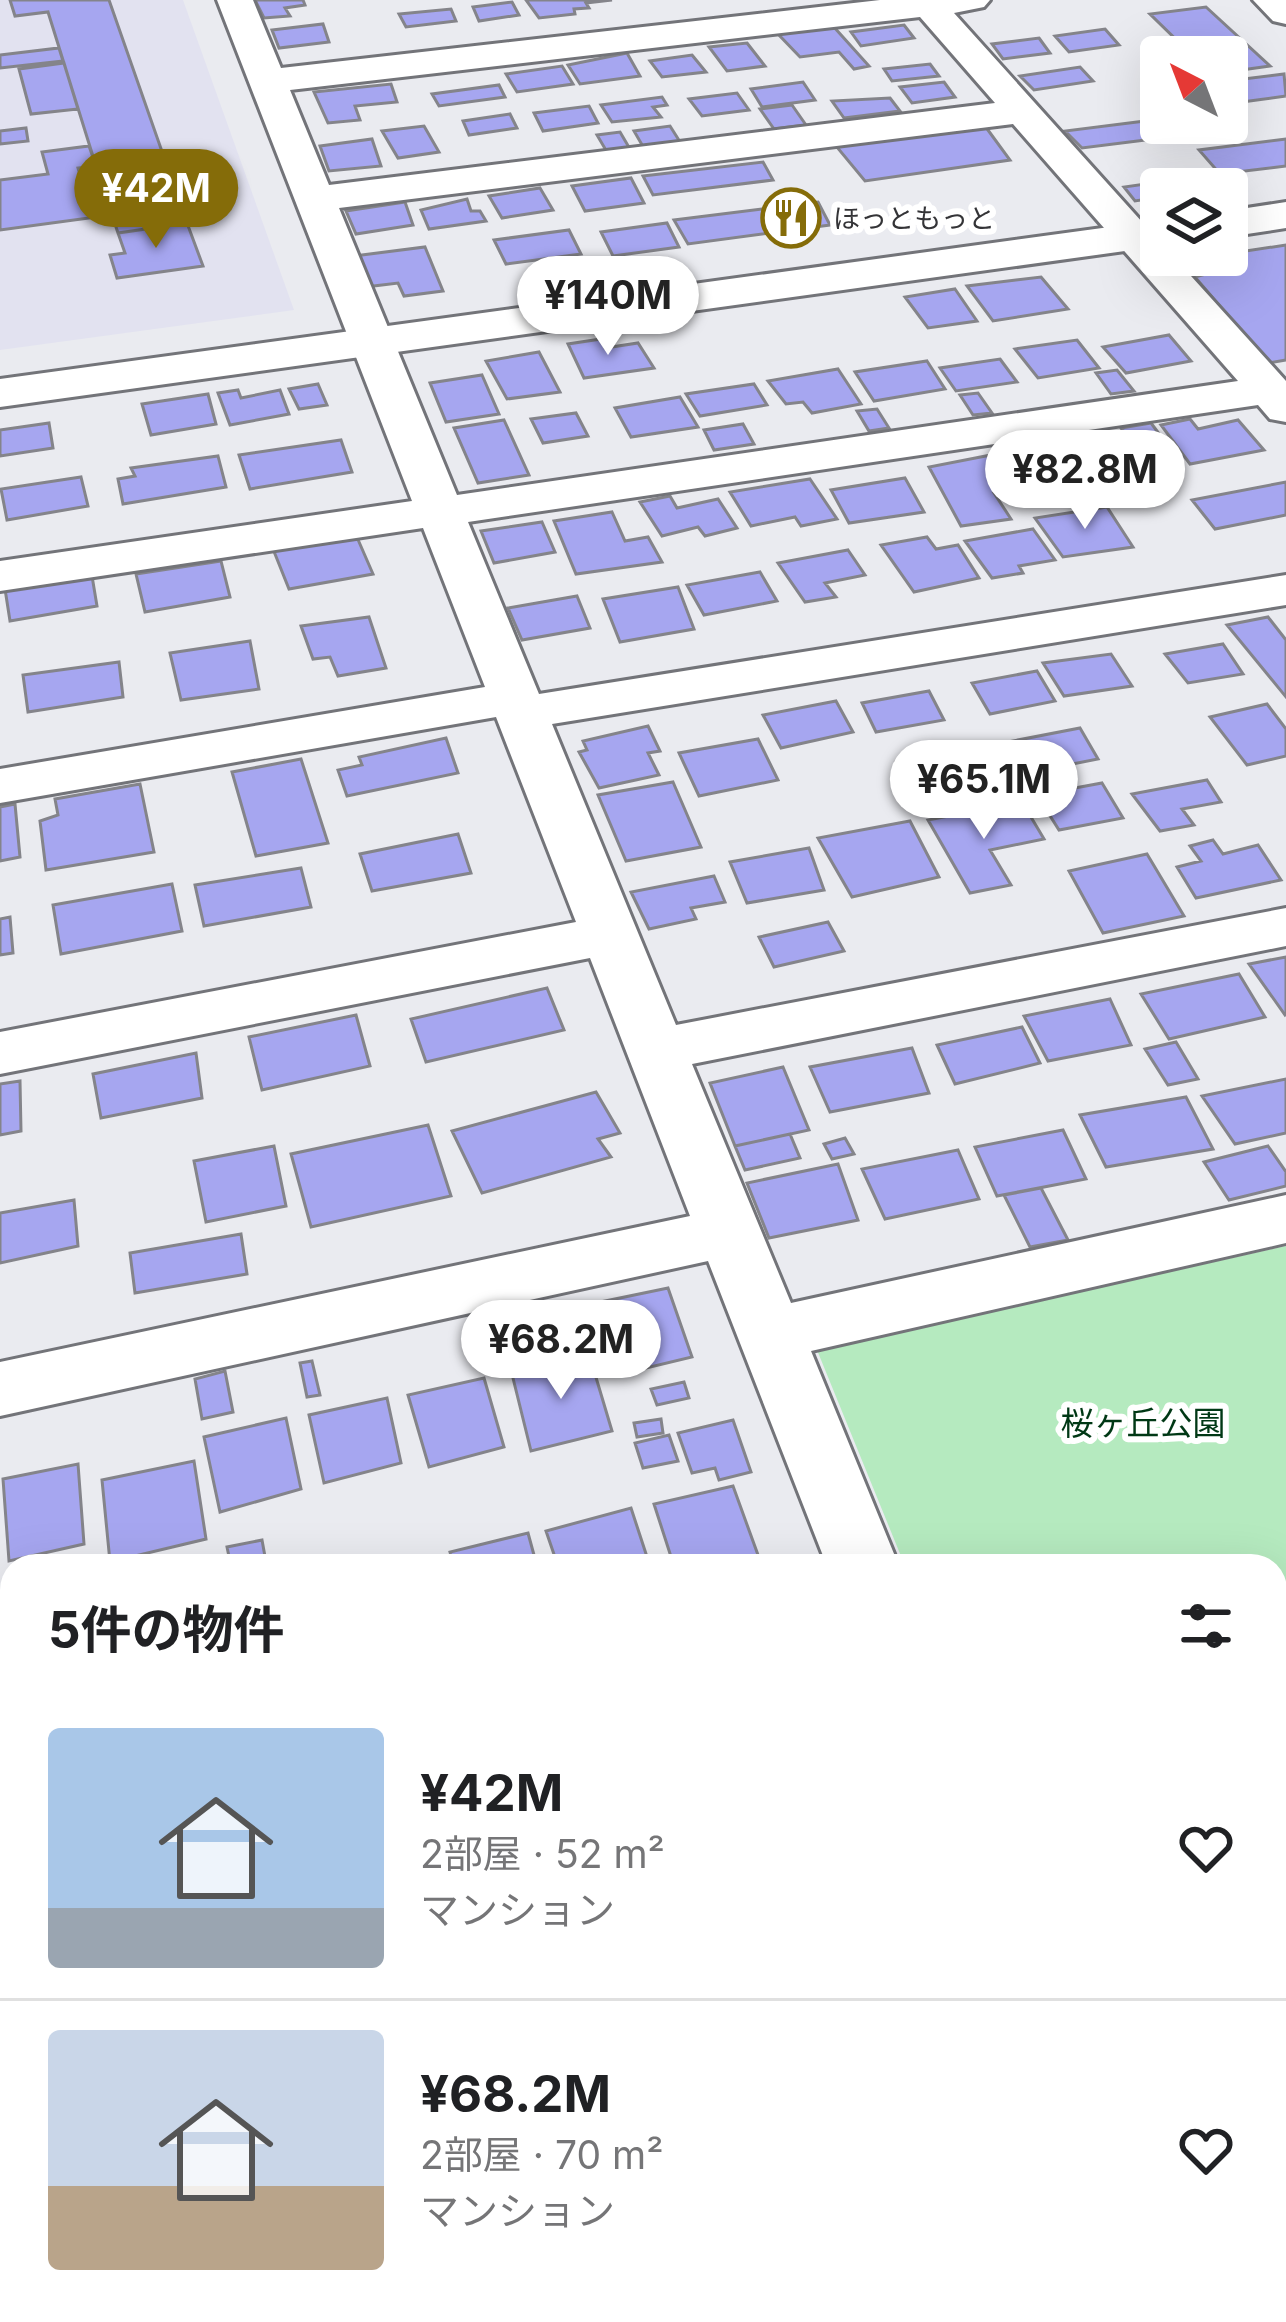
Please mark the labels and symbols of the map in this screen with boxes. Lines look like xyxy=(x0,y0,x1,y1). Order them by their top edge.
north arrow xyxy=(1140,36,1248,144)
pin: ¥42M xyxy=(85,149,227,251)
restaurant icon: ほっともっと xyxy=(760,187,822,249)
place label: ほっともっと xyxy=(833,202,995,235)
pin: ¥140M xyxy=(524,256,692,358)
pin: ¥82.8M xyxy=(987,430,1183,532)
pin: ¥65.1M xyxy=(886,740,1082,842)
pin: ¥68.2M xyxy=(463,1300,659,1402)
park label: 桜ヶ丘公園 xyxy=(1061,1403,1226,1443)

